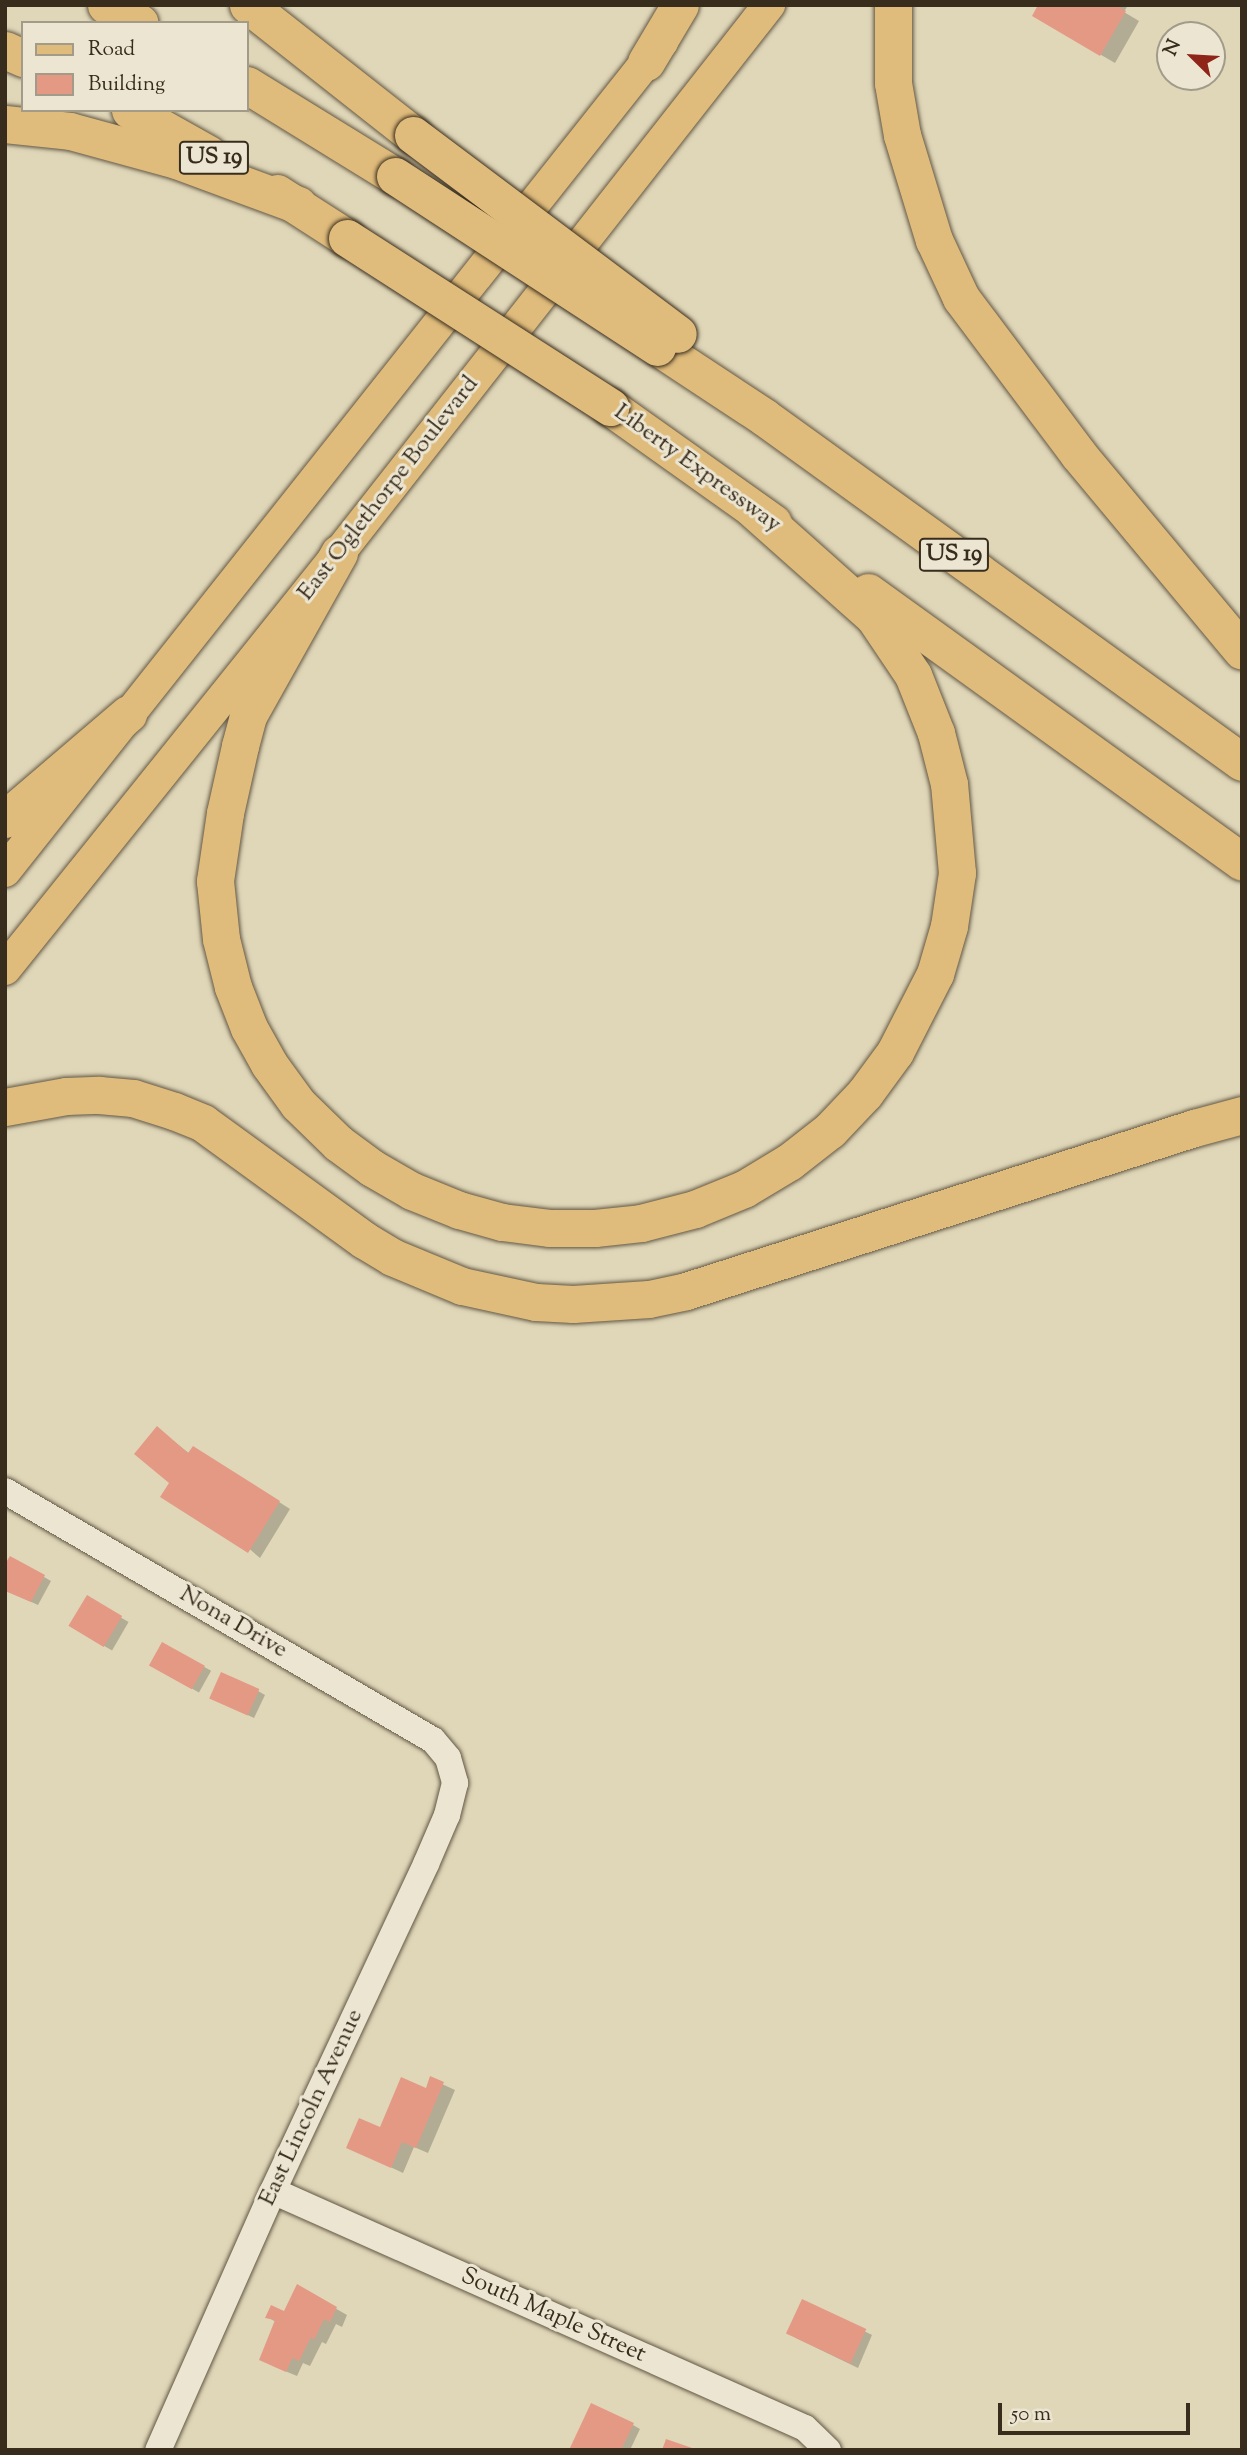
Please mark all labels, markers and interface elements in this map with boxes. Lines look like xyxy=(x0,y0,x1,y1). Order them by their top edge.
legend xyxy=(21,21,248,112)
north arrow xyxy=(1156,21,1226,91)
text: Road xyxy=(88,35,135,65)
text: N xyxy=(1158,36,1189,60)
text: Building xyxy=(88,70,165,100)
road number: US 19 xyxy=(177,139,251,178)
street label: East Oglethorpe Boulevard xyxy=(292,371,486,607)
street label: Liberty Expressway xyxy=(608,399,786,539)
road number: US 19 xyxy=(917,536,991,575)
street label: Nona Drive xyxy=(174,1581,292,1665)
street label: East Lincoln Avenue xyxy=(254,2005,370,2211)
street label: South Maple Street xyxy=(456,2262,650,2370)
scale bar xyxy=(1002,2388,1194,2432)
text: 50 m xyxy=(1011,2400,1051,2430)

